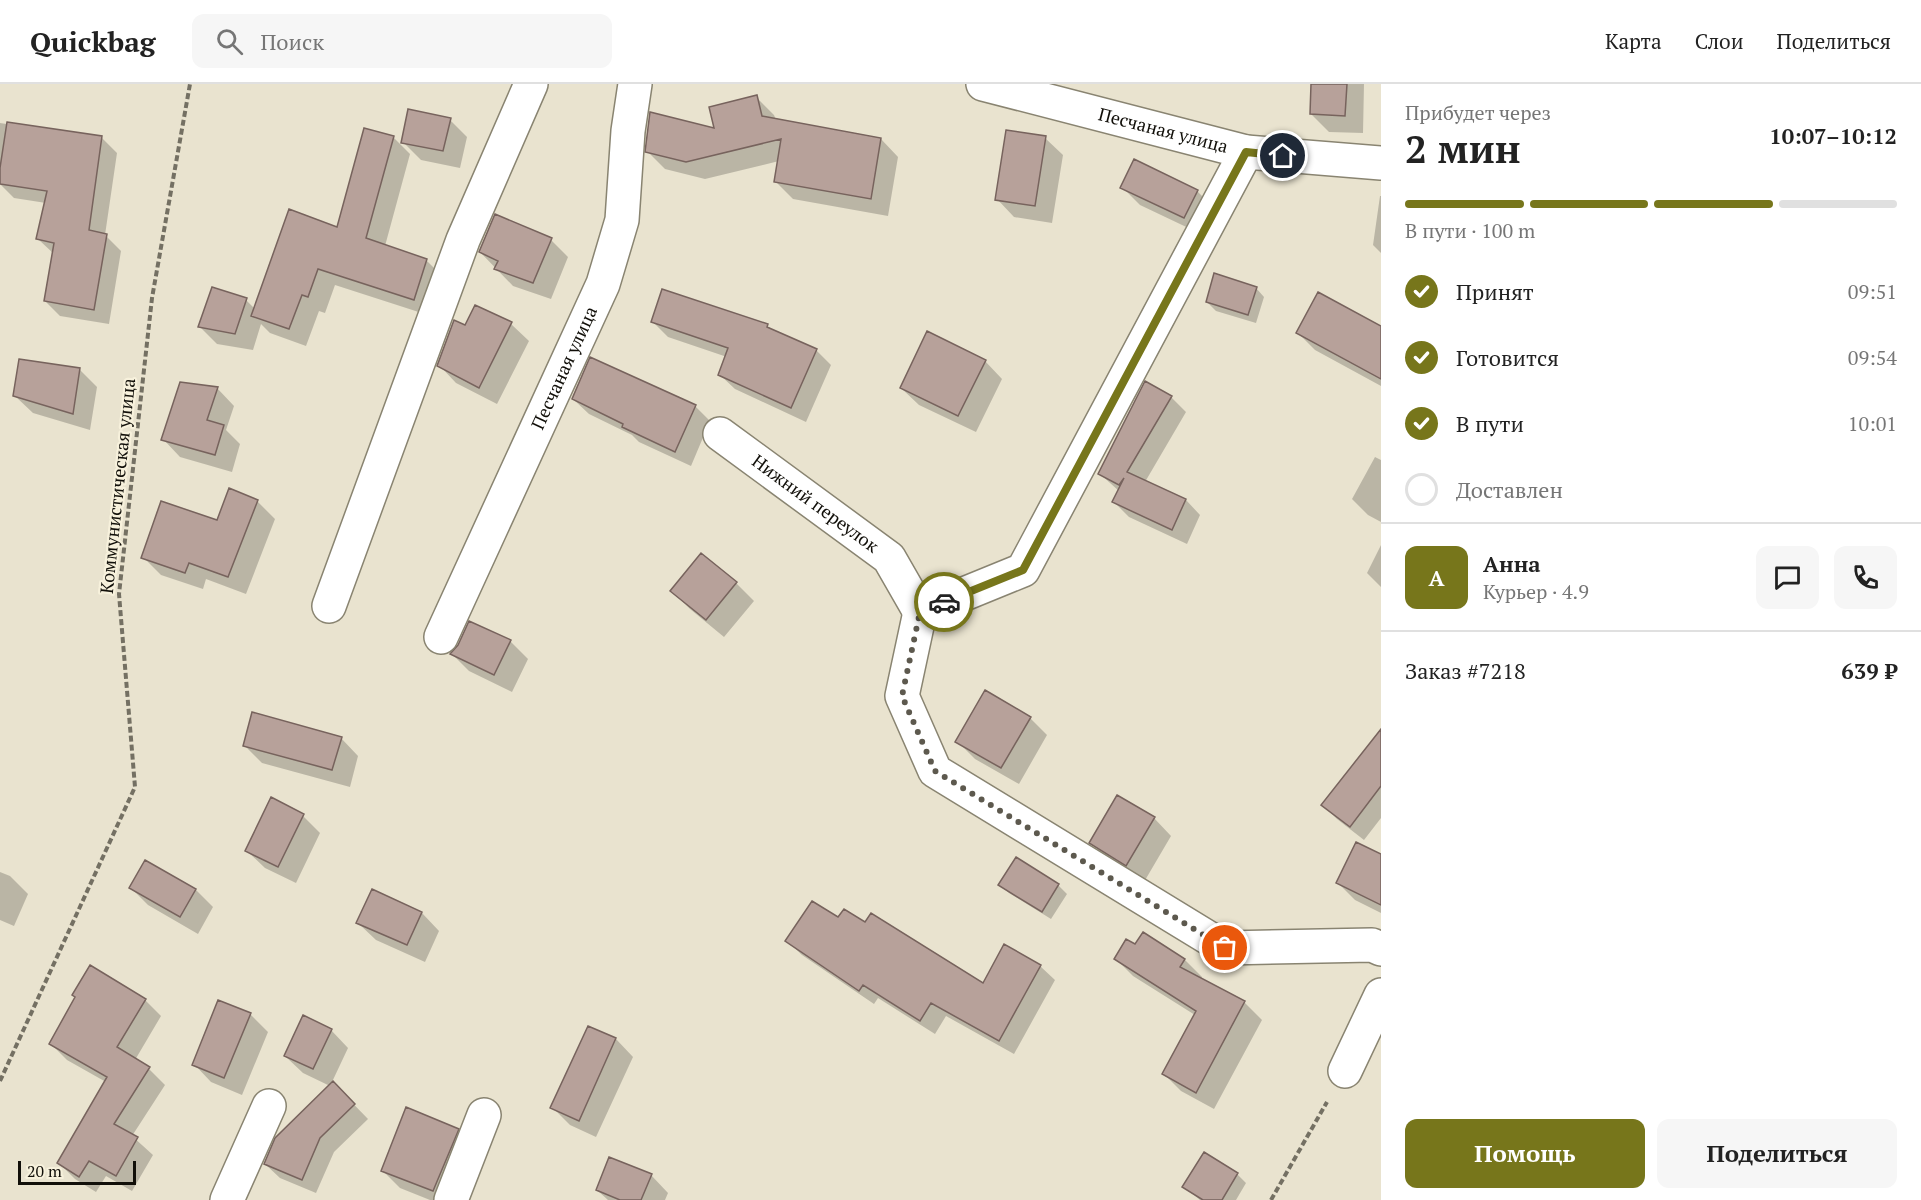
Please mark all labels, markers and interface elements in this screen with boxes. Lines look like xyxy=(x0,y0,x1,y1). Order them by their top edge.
search box xyxy=(192,14,612,68)
text: Quickbag xyxy=(30,23,156,60)
icon: search xyxy=(213,25,246,58)
text: Поиск xyxy=(261,27,324,56)
text: Карта xyxy=(1605,27,1662,55)
text: Слои xyxy=(1695,27,1744,55)
text: Поделиться xyxy=(1777,27,1891,55)
text: Прибудет через xyxy=(1405,99,1551,126)
street label: Песчаная улица xyxy=(1096,101,1231,158)
text: 10:07–10:12 xyxy=(1769,121,1897,150)
text: 2 мин xyxy=(1405,122,1521,174)
pin xyxy=(1257,130,1308,181)
icon: home xyxy=(1266,139,1299,172)
text: В пути · 100 m xyxy=(1405,217,1535,244)
icon: check xyxy=(1405,275,1438,308)
text: Принят xyxy=(1456,277,1534,306)
text: 09:51 xyxy=(1848,278,1897,305)
street label: Песчаная улица xyxy=(525,302,602,433)
icon: check xyxy=(1405,341,1438,374)
text: Готовится xyxy=(1456,343,1559,372)
text: 09:54 xyxy=(1848,344,1897,371)
street label: Коммунистическая улица xyxy=(94,377,140,595)
icon: check xyxy=(1405,407,1438,440)
text: В пути xyxy=(1456,409,1524,438)
text: 10:01 xyxy=(1848,410,1897,437)
street label: Нижний переулок xyxy=(747,448,884,558)
text: Доставлен xyxy=(1456,475,1563,504)
button: chat xyxy=(1756,546,1819,609)
button: phone xyxy=(1834,546,1897,609)
text: Анна xyxy=(1483,549,1541,578)
text: А xyxy=(1428,563,1445,592)
courier xyxy=(914,572,974,632)
text: Курьер · 4.9 xyxy=(1483,578,1589,605)
icon: car xyxy=(928,586,961,619)
text: Заказ #7218 xyxy=(1405,656,1526,685)
text: 639 ₽ xyxy=(1841,656,1897,685)
pin xyxy=(1199,922,1250,973)
icon: bag xyxy=(1208,931,1241,964)
button: Помощь xyxy=(1405,1119,1645,1188)
button: Поделиться xyxy=(1657,1119,1897,1188)
scale bar xyxy=(18,1158,136,1186)
text: 20 m xyxy=(27,1160,62,1182)

